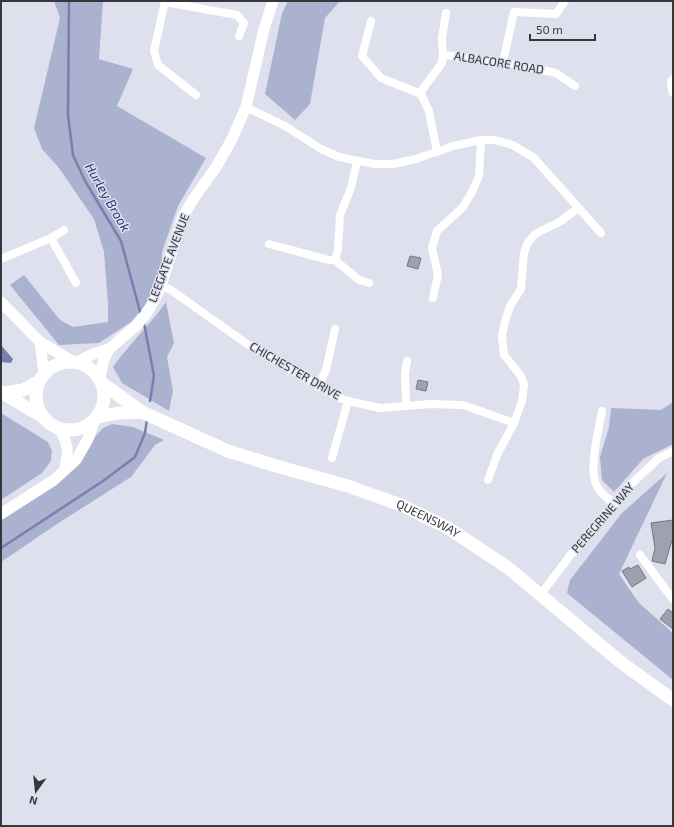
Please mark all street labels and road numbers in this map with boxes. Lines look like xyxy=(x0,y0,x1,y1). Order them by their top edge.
street label: ALBACORE ROAD xyxy=(453,48,545,76)
street label: LEEGATE AVENUE xyxy=(145,211,192,304)
street label: CHICHESTER DRIVE xyxy=(248,338,344,402)
street label: PEREGRINE WAY xyxy=(568,479,637,555)
street label: QUEENSWAY xyxy=(394,496,463,540)

